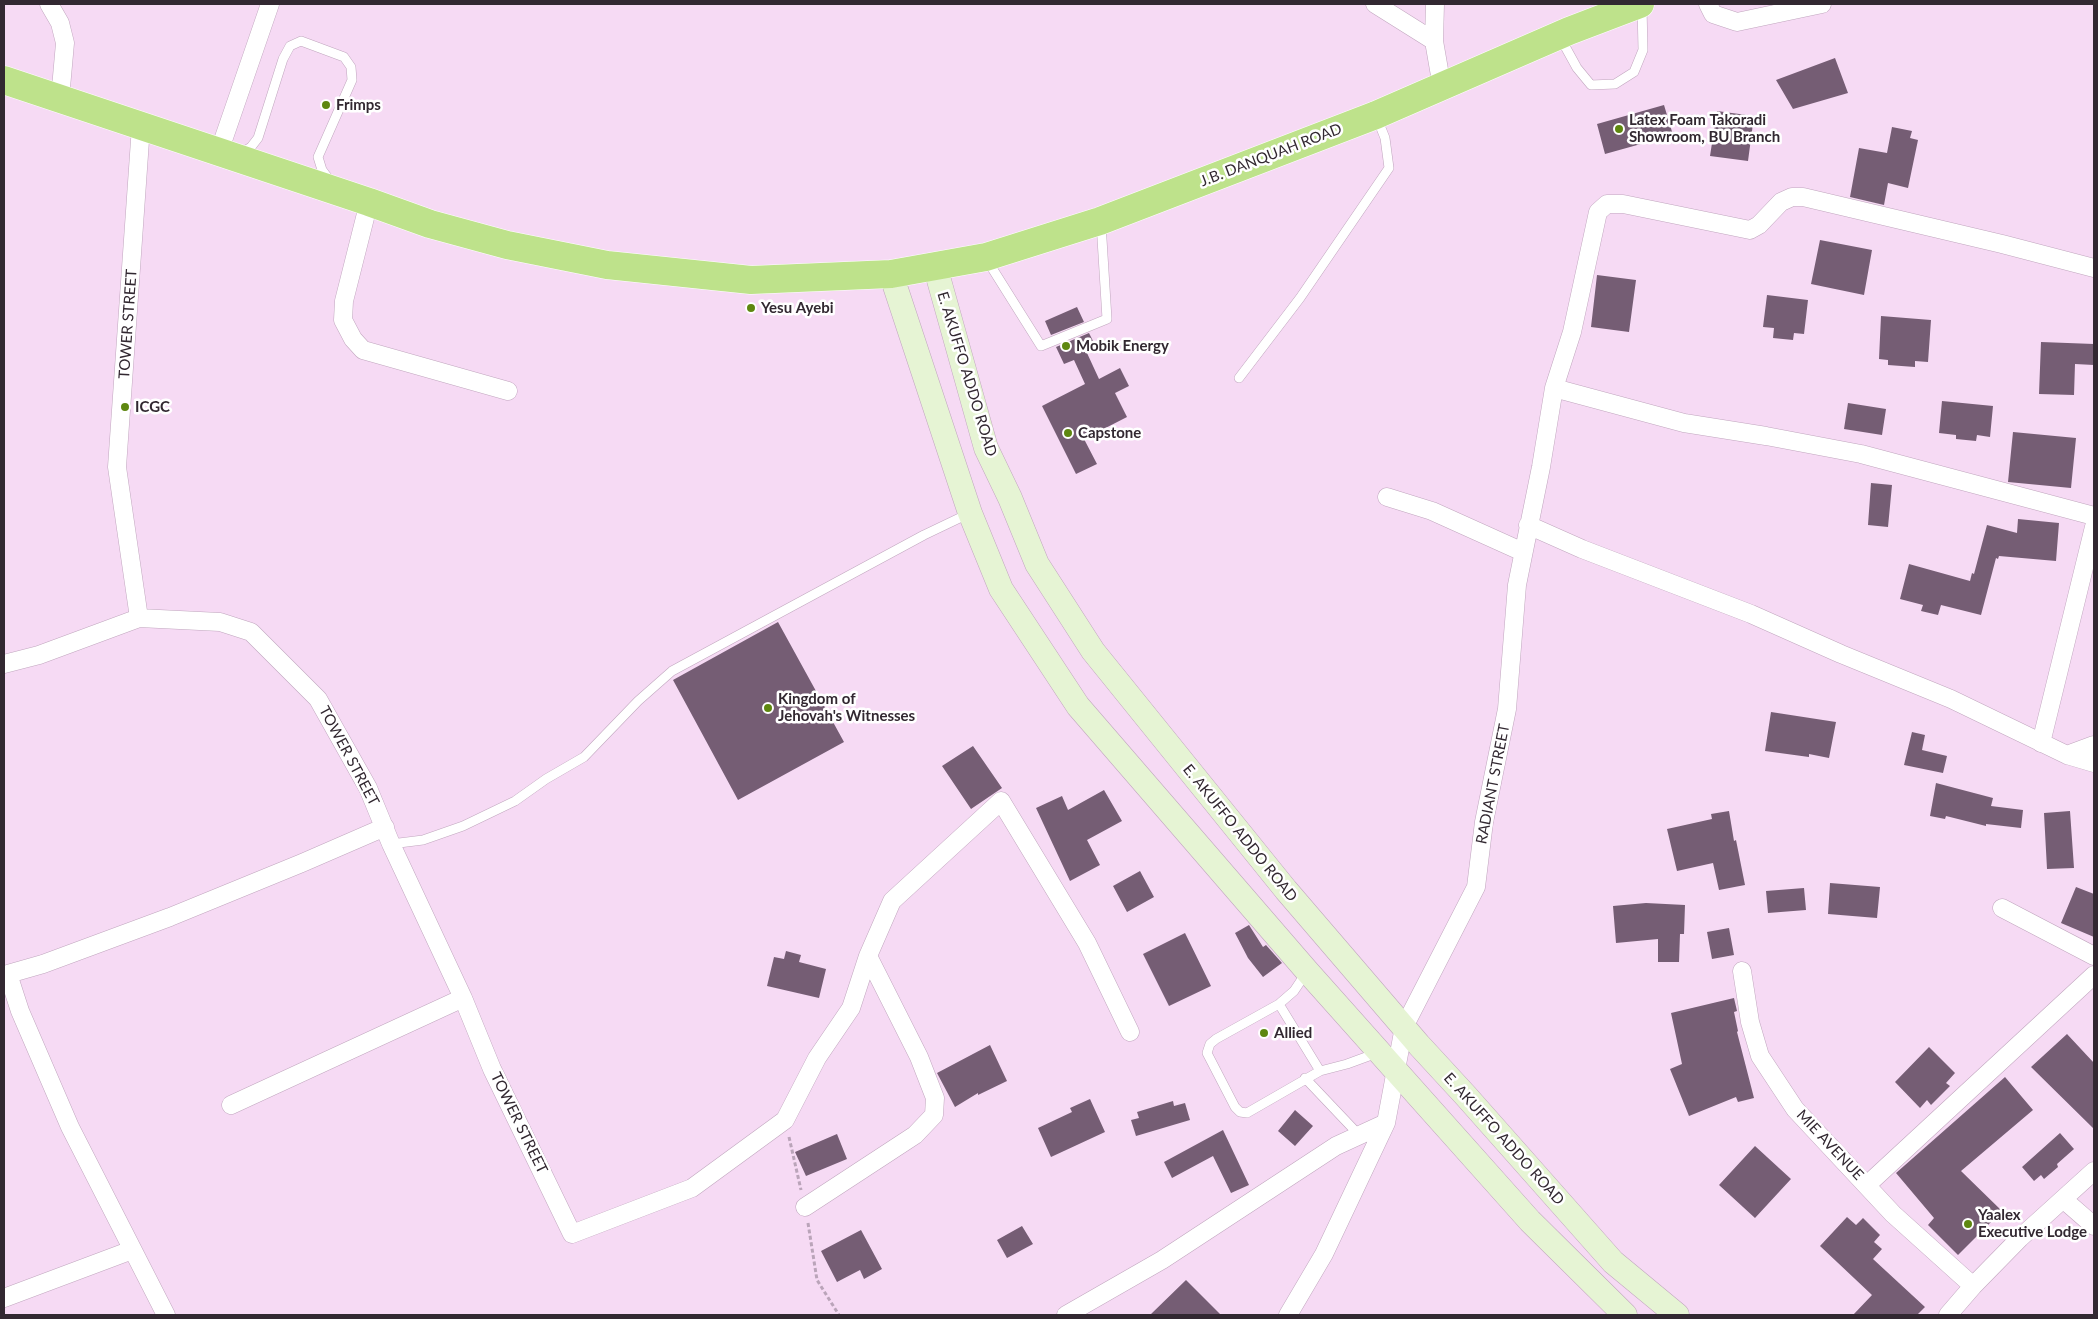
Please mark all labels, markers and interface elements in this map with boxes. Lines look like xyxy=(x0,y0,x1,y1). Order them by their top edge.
place label: Frimps xyxy=(336,96,381,114)
marker: Frimps xyxy=(320,99,332,111)
place label: Latex Foam Takoradi Showroom, BU Branch xyxy=(1629,111,1780,146)
street label: J.B. DANQUAH ROAD xyxy=(1198,120,1344,190)
marker: Latex Foam Takoradi Showroom, BU Branch xyxy=(1613,123,1625,135)
street label: TOWER STREET xyxy=(115,268,141,380)
street label: E. AKUFFO ADDO ROAD xyxy=(933,289,1001,459)
place label: Yesu Ayebi xyxy=(761,299,833,317)
marker: Yesu Ayebi xyxy=(745,302,757,314)
place label: Mobik Energy xyxy=(1076,337,1169,355)
marker: Mobik Energy xyxy=(1060,340,1072,352)
place label: ICGC xyxy=(135,398,170,416)
marker: ICGC xyxy=(119,401,131,413)
place label: Capstone xyxy=(1078,424,1141,442)
marker: Capstone xyxy=(1062,427,1074,439)
place label: Kingdom of Jehovah's Witnesses xyxy=(778,690,915,725)
marker: Kingdom of Jehovah's Witnesses xyxy=(762,702,774,714)
street label: TOWER STREET xyxy=(315,703,383,809)
street label: RADIANT STREET xyxy=(1473,722,1513,846)
street label: E. AKUFFO ADDO ROAD xyxy=(1179,761,1301,905)
place label: Allied xyxy=(1274,1024,1312,1042)
marker: Allied xyxy=(1258,1027,1270,1039)
street label: E. AKUFFO ADDO ROAD xyxy=(1440,1069,1568,1209)
street label: TOWER STREET xyxy=(487,1070,551,1176)
street label: MIE AVENUE xyxy=(1793,1106,1867,1184)
place label: Yaalex Executive Lodge xyxy=(1978,1206,2087,1241)
marker: Yaalex Executive Lodge xyxy=(1962,1218,1974,1230)

